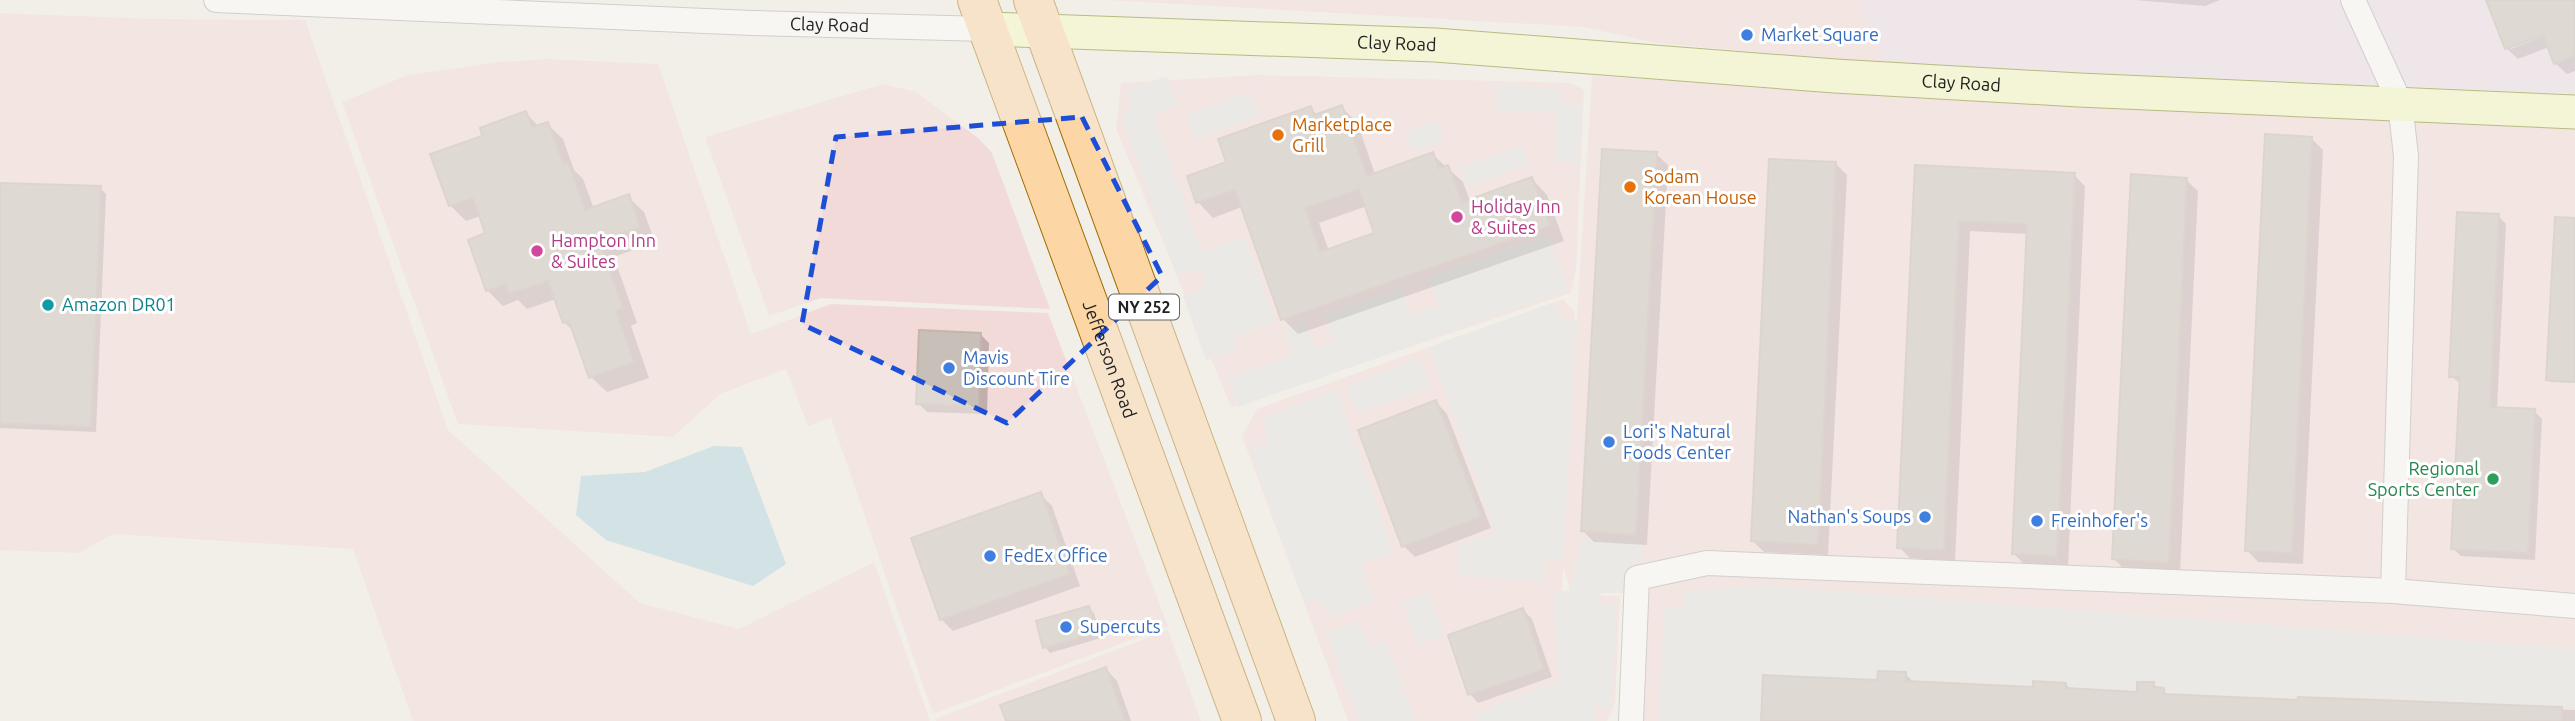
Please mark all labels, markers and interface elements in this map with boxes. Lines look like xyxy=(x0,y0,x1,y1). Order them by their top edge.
street label: Clay Road xyxy=(790,13,869,35)
place label: Market Square xyxy=(1761,24,1879,44)
marker: Market Square xyxy=(1739,27,1755,43)
street label: Clay Road xyxy=(1357,31,1437,54)
street label: Clay Road xyxy=(1921,70,2002,95)
place label: Marketplace Grill xyxy=(1292,114,1392,155)
marker: Marketplace Grill xyxy=(1270,127,1286,143)
place label: Sodam Korean House xyxy=(1644,166,1757,207)
marker: Sodam Korean House xyxy=(1622,179,1638,195)
place label: Holiday Inn & Suites xyxy=(1471,196,1561,237)
marker: Holiday Inn & Suites xyxy=(1449,209,1465,225)
place label: Hampton Inn & Suites xyxy=(551,230,656,271)
marker: Hampton Inn & Suites xyxy=(529,243,545,259)
place label: Amazon DR01 xyxy=(62,294,176,314)
road number: NY 252 xyxy=(1109,294,1179,320)
marker: Amazon DR01 xyxy=(40,297,56,313)
street label: Jefferson Road xyxy=(1079,298,1141,421)
place label: Mavis Discount Tire xyxy=(963,347,1070,388)
marker: Mavis Discount Tire xyxy=(941,360,957,376)
place label: Lori's Natural Foods Center xyxy=(1623,421,1731,462)
marker: Lori's Natural Foods Center xyxy=(1601,434,1617,450)
place label: Regional Sports Center xyxy=(2368,458,2479,499)
marker: Regional Sports Center xyxy=(2485,471,2501,487)
place label: Nathan's Soups xyxy=(1788,506,1911,526)
marker: Nathan's Soups xyxy=(1917,509,1933,525)
place label: Freinhofer's xyxy=(2051,510,2148,530)
marker: Freinhofer's xyxy=(2029,513,2045,529)
place label: FedEx Office xyxy=(1004,545,1108,565)
marker: FedEx Office xyxy=(982,548,998,564)
place label: Supercuts xyxy=(1080,616,1161,636)
marker: Supercuts xyxy=(1058,619,1074,635)

